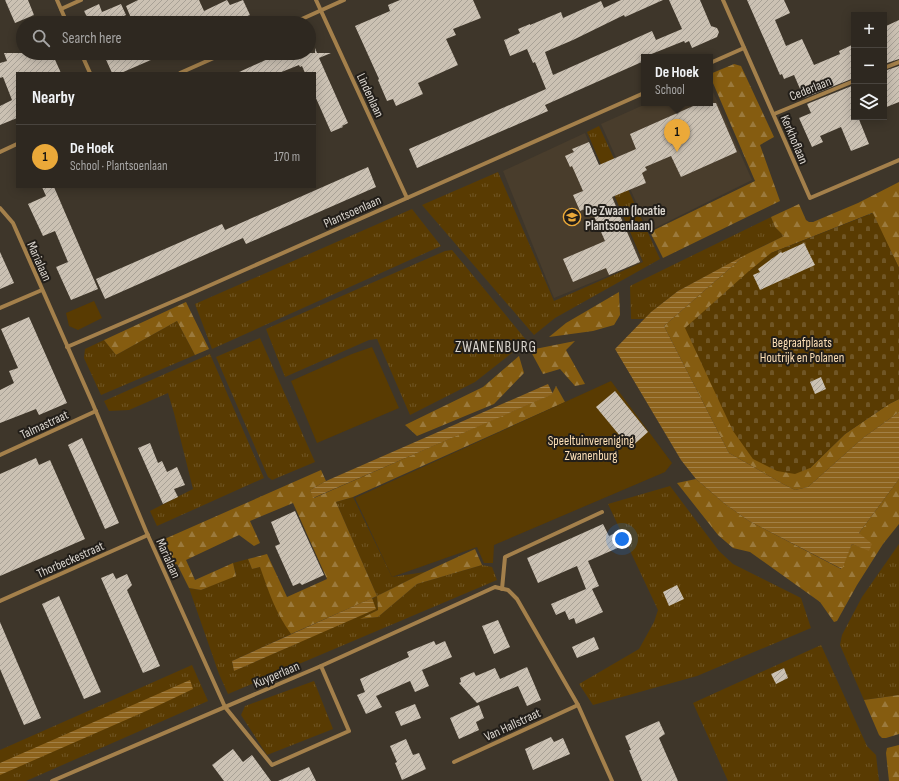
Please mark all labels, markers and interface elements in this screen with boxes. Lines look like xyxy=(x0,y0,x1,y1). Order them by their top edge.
map controls xyxy=(851,12,887,120)
button: + xyxy=(851,12,887,48)
search box xyxy=(16,16,316,60)
icon: search xyxy=(30,27,52,49)
text: Search here xyxy=(62,29,122,48)
button: − xyxy=(851,48,887,84)
popup xyxy=(641,54,713,106)
text: De Hoek xyxy=(655,63,699,82)
street label: Lindenlaan xyxy=(353,71,387,120)
street label: Cederlaan xyxy=(787,73,834,105)
text: School xyxy=(655,82,685,98)
button: layers xyxy=(851,84,887,120)
text: Nearby xyxy=(32,88,75,108)
street label: Kerkhoflaan xyxy=(777,112,812,166)
pin: 1 xyxy=(664,119,690,152)
text: De Hoek xyxy=(70,139,114,158)
text: 1 xyxy=(42,149,48,165)
text: 170 m xyxy=(274,149,300,165)
text: School · Plantsoenlaan xyxy=(70,158,168,174)
street label: Plantsoenlaan xyxy=(321,192,384,232)
place label: De Zwaan (locatie Plantsoenlaan) xyxy=(585,203,666,234)
school or university icon: De Zwaan (locatie Plantsoenlaan) xyxy=(562,207,582,227)
street label: Marialaan xyxy=(23,239,55,284)
park label: Begraafplaats Houtrijk en Polanen xyxy=(760,335,844,366)
district label: ZWANENBURG xyxy=(455,338,537,357)
street label: Talmastraat xyxy=(18,407,71,443)
park label: Speeltuinvereniging Zwanenburg xyxy=(548,433,634,464)
your location xyxy=(612,529,632,549)
street label: Marialaan xyxy=(152,536,184,581)
street label: Thorbeckestraat xyxy=(34,538,106,582)
street label: Kuyperlaan xyxy=(251,658,302,692)
street label: Van Hallstraat xyxy=(482,705,543,745)

